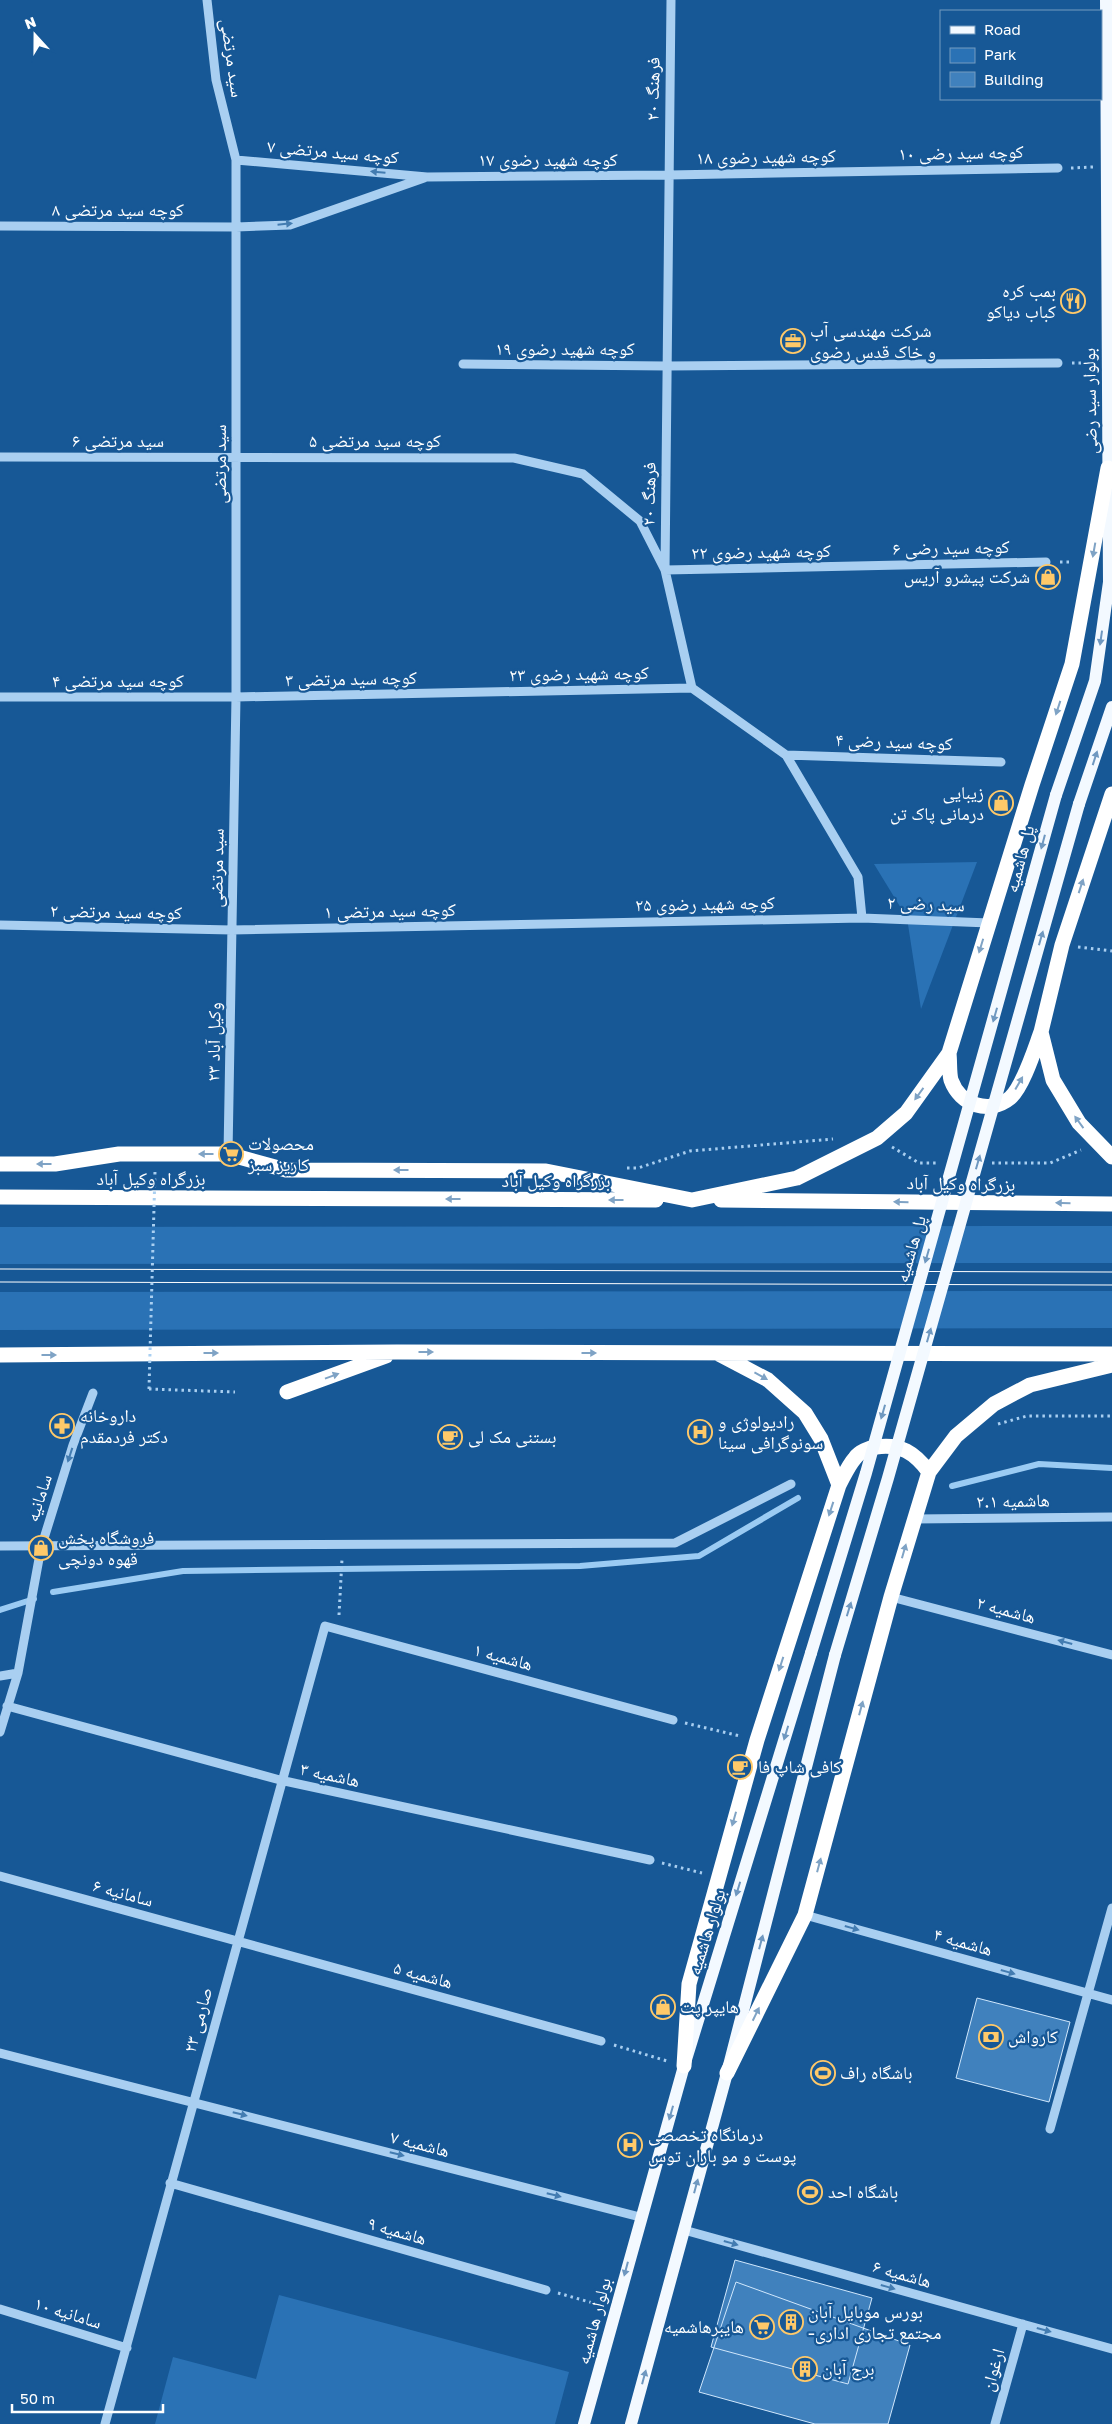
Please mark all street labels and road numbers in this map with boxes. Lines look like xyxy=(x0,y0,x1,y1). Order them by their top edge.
street label: سید مرتضی xyxy=(216,17,249,99)
street label: فرهنگ ۲۰ xyxy=(640,57,664,121)
street label: کوچه سید مرتضی ۷ xyxy=(266,134,400,169)
street label: کوچه سید رضی ۱۰ xyxy=(898,140,1024,165)
street label: کوچه شهید رضوی ۱۸ xyxy=(696,144,836,169)
street label: کوچه شهید رضوی ۱۷ xyxy=(478,148,618,171)
street label: کوچه سید مرتضی ۸ xyxy=(52,198,185,221)
street label: کوچه شهید رضوی ۱۹ xyxy=(495,337,635,360)
street label: بولوار سید رضی xyxy=(1077,348,1102,454)
street label: سید مرتضی xyxy=(208,424,231,504)
street label: سید مرتضی ۶ xyxy=(72,429,164,452)
street label: کوچه سید مرتضی ۵ xyxy=(309,429,442,452)
street label: فرهنگ ۲۰ xyxy=(636,462,660,526)
street label: کوچه سید رضی ۶ xyxy=(892,535,1010,560)
street label: کوچه شهید رضوی ۲۲ xyxy=(691,539,831,564)
street label: کوچه شهید رضوی ۲۳ xyxy=(509,661,649,686)
street label: کوچه سید مرتضی ۳ xyxy=(285,666,418,691)
street label: کوچه سید مرتضی ۴ xyxy=(52,669,185,692)
street label: کوچه سید رضی ۴ xyxy=(835,728,954,755)
street label: پل هاشمیه xyxy=(999,823,1040,895)
street label: سید مرتضی xyxy=(204,828,229,908)
street label: کوچه شهید رضوی ۲۵ xyxy=(635,891,775,916)
street label: سید رضی ۲ xyxy=(887,891,965,916)
street label: کوچه سید مرتضی ۱ xyxy=(324,898,457,923)
street label: کوچه سید مرتضی ۲ xyxy=(50,899,183,924)
street label: ۲۳ وکیل آباد xyxy=(201,1002,226,1082)
street label: بزرگراه وکیل آباد xyxy=(97,1167,205,1190)
street label: بزرگراه وکیل آباد xyxy=(502,1169,610,1192)
street label: بزرگراه وکیل آباد xyxy=(906,1171,1016,1196)
street label: پل هاشمیه xyxy=(890,1213,931,1285)
street label: سامانیه xyxy=(20,1471,56,1524)
street label: هاشمیه ۲.۱ xyxy=(976,1488,1050,1512)
street label: هاشمیه ۲ xyxy=(974,1591,1038,1628)
street label: هاشمیه ۱ xyxy=(471,1638,535,1675)
street label: هاشمیه ۳ xyxy=(298,1757,362,1791)
street label: سامانیه ۶ xyxy=(91,1873,156,1911)
street label: بولوار هاشمیه xyxy=(683,1886,730,1978)
street label: هاشمیه ۴ xyxy=(931,1922,995,1960)
street label: هاشمیه ۵ xyxy=(391,1956,455,1993)
street label: صارمی ۲۳ xyxy=(178,1985,217,2055)
street label: هاشمیه ۷ xyxy=(388,2125,452,2161)
street label: هاشمیه ۹ xyxy=(365,2211,429,2249)
street label: هاشمیه ۶ xyxy=(870,2254,934,2292)
street label: بولوار هاشمیه xyxy=(571,2275,616,2367)
street label: سامانیه ۱۰ xyxy=(32,2291,105,2333)
street label: ارغوان xyxy=(975,2346,1010,2394)

